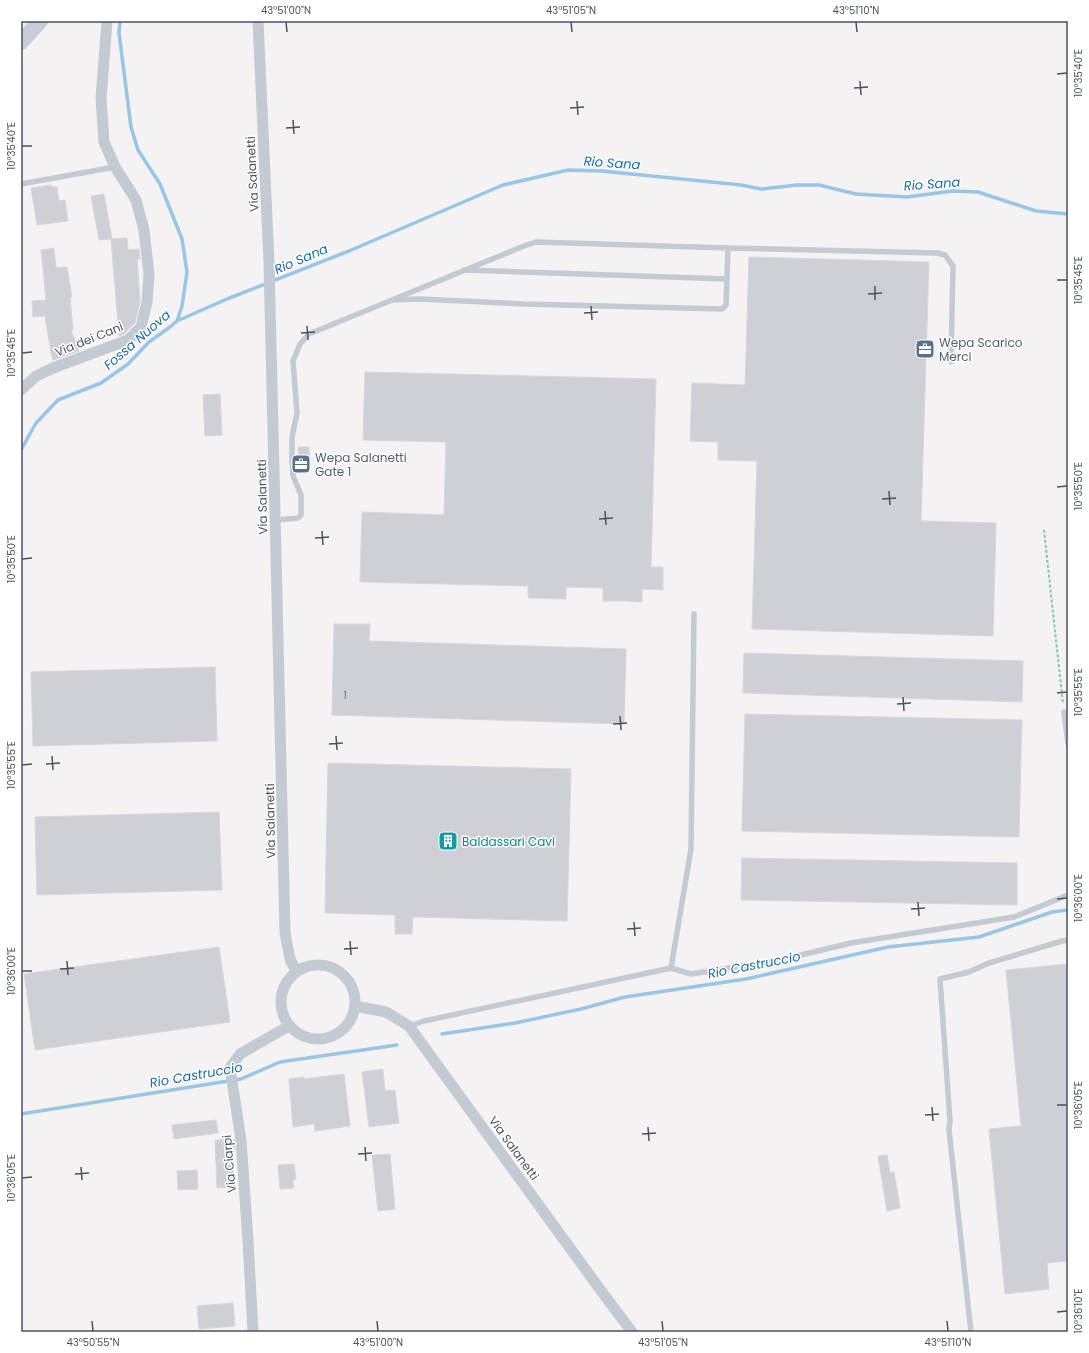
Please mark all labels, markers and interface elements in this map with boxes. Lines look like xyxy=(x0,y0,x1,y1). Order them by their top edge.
text: 43°51'00"N xyxy=(261,3,311,18)
text: 43°51'05"N xyxy=(546,3,596,18)
text: 43°51'10"N xyxy=(833,3,879,18)
text: 10°35'40"E xyxy=(1071,49,1086,97)
text: 10°35'40"E xyxy=(4,122,19,170)
street label: Via Salanetti xyxy=(242,136,262,212)
water label: Rio Sana xyxy=(583,152,641,174)
water label: Rio Sana xyxy=(903,173,961,195)
water label: Rio Sana xyxy=(271,239,331,279)
text: 10°35'45"E xyxy=(1071,256,1086,304)
water label: Fossa Nuova xyxy=(99,305,175,374)
street label: Via dei Cani xyxy=(52,318,126,360)
text: 10°35'45"E xyxy=(4,329,19,377)
place label: Wepa Scarico Merci xyxy=(939,334,1023,365)
office icon: Wepa Scarico Merci xyxy=(914,338,936,360)
place label: Wepa Salanetti Gate 1 xyxy=(315,449,407,480)
office icon: Wepa Salanetti Gate 1 xyxy=(290,453,312,475)
street label: Via Salanetti xyxy=(253,459,271,535)
text: 10°35'50"E xyxy=(1071,462,1086,510)
text: 10°35'50"E xyxy=(4,535,19,583)
text: 10°35'55"E xyxy=(1071,668,1086,716)
house number: 1 xyxy=(343,688,347,703)
text: 10°35'55"E xyxy=(4,741,19,789)
street label: Via Salanetti xyxy=(261,783,279,859)
building icon: Baldassari Cavi xyxy=(437,830,459,852)
place label: Baldassari Cavi xyxy=(462,833,555,850)
text: 10°36'00"E xyxy=(1071,874,1086,922)
text: 10°36'00"E xyxy=(4,947,19,995)
water label: Rio Castruccio xyxy=(706,947,802,983)
water label: Rio Castruccio xyxy=(148,1057,244,1093)
text: 10°36'05"E xyxy=(1071,1081,1086,1129)
street label: Via Salanetti xyxy=(485,1112,543,1184)
street label: Via Ciarpi xyxy=(218,1134,240,1194)
text: 10°36'05"E xyxy=(4,1154,19,1202)
text: 10°36'10"E xyxy=(1071,1289,1086,1333)
text: 43°50'55"N xyxy=(67,1335,119,1350)
text: 43°51'00"N xyxy=(353,1335,403,1350)
text: 43°51'05"N xyxy=(638,1335,688,1350)
text: 43°51'10"N xyxy=(925,1335,971,1350)

